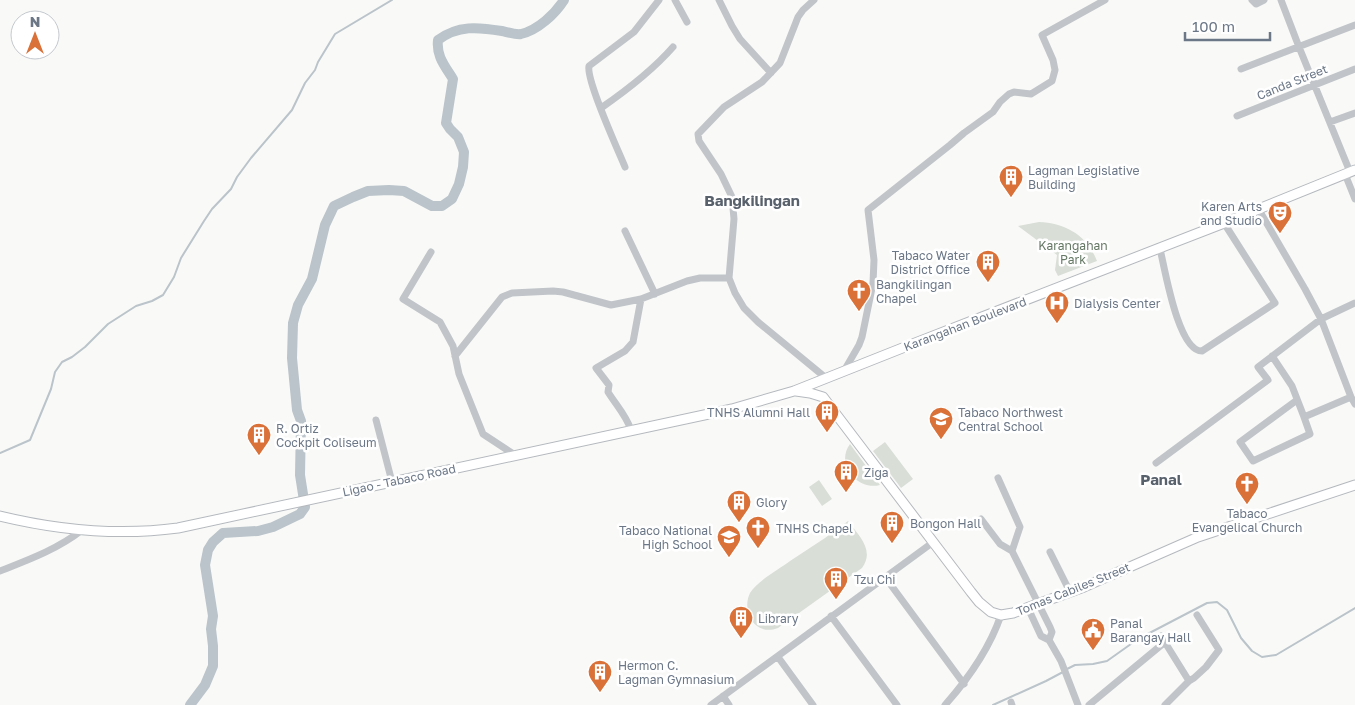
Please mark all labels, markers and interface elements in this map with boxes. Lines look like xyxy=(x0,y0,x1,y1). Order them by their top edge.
north arrow xyxy=(10,10,60,60)
scale bar xyxy=(1185,10,1270,42)
text: N xyxy=(30,13,40,30)
text: 100 m xyxy=(1192,17,1235,35)
street label: Canda Street xyxy=(1254,61,1330,103)
place label: Lagman Legislative Building xyxy=(1028,163,1140,192)
building icon: Lagman Legislative Building xyxy=(998,164,1024,198)
district label: Bangkilingan xyxy=(704,191,800,209)
place label: Karen Arts and Studio xyxy=(1200,199,1262,228)
theatre icon: Karen Arts and Studio xyxy=(1267,200,1293,234)
park label: Karangahan Park xyxy=(1038,238,1108,267)
place label: Tabaco Water District Office xyxy=(891,248,970,277)
building icon: Tabaco Water District Office xyxy=(975,249,1001,283)
place label: Bangkilingan Chapel xyxy=(876,277,952,306)
church icon: Bangkilingan Chapel xyxy=(846,278,872,312)
hospital icon: Dialysis Center xyxy=(1044,290,1070,324)
street label: Karangahan Boulevard xyxy=(901,294,1029,354)
place label: Dialysis Center xyxy=(1074,296,1161,311)
building icon: TNHS Alumni Hall xyxy=(814,399,840,433)
place label: TNHS Alumni Hall xyxy=(707,405,810,420)
place label: Tabaco Northwest Central School xyxy=(958,405,1063,434)
school or university icon: Tabaco Northwest Central School xyxy=(928,406,954,440)
place label: R. Ortiz Cockpit Coliseum xyxy=(276,421,377,450)
building icon: R. Ortiz Cockpit Coliseum xyxy=(246,422,272,456)
building icon: Ziga xyxy=(833,459,859,493)
street label: Ligao - Tabaco Road xyxy=(341,461,457,499)
place label: Ziga xyxy=(864,465,889,480)
district label: Panal xyxy=(1140,470,1182,488)
church icon: Tabaco Evangelical Church xyxy=(1234,471,1260,505)
building icon: Glory xyxy=(726,489,752,523)
place label: Glory xyxy=(756,495,787,510)
place label: Tabaco Evangelical Church xyxy=(1192,506,1302,535)
building icon: Bongon Hall xyxy=(879,510,905,544)
church icon: TNHS Chapel xyxy=(745,515,771,549)
place label: Bongon Hall xyxy=(910,516,981,531)
place label: TNHS Chapel xyxy=(776,521,853,536)
place label: Tabaco National High School xyxy=(619,523,712,552)
school or university icon: Tabaco National High School xyxy=(716,524,742,558)
street label: Tomas Cabiles Street xyxy=(1014,559,1132,619)
building icon: Tzu Chi xyxy=(823,566,849,600)
place label: Tzu Chi xyxy=(854,572,896,587)
building icon: Library xyxy=(728,605,754,639)
place label: Library xyxy=(758,611,799,626)
place label: Panal Barangay Hall xyxy=(1110,616,1191,645)
public building icon: Panal Barangay Hall xyxy=(1080,617,1106,651)
place label: Hermon C. Lagman Gymnasium xyxy=(618,658,734,687)
building icon: Hermon C. Lagman Gymnasium xyxy=(587,659,613,693)

